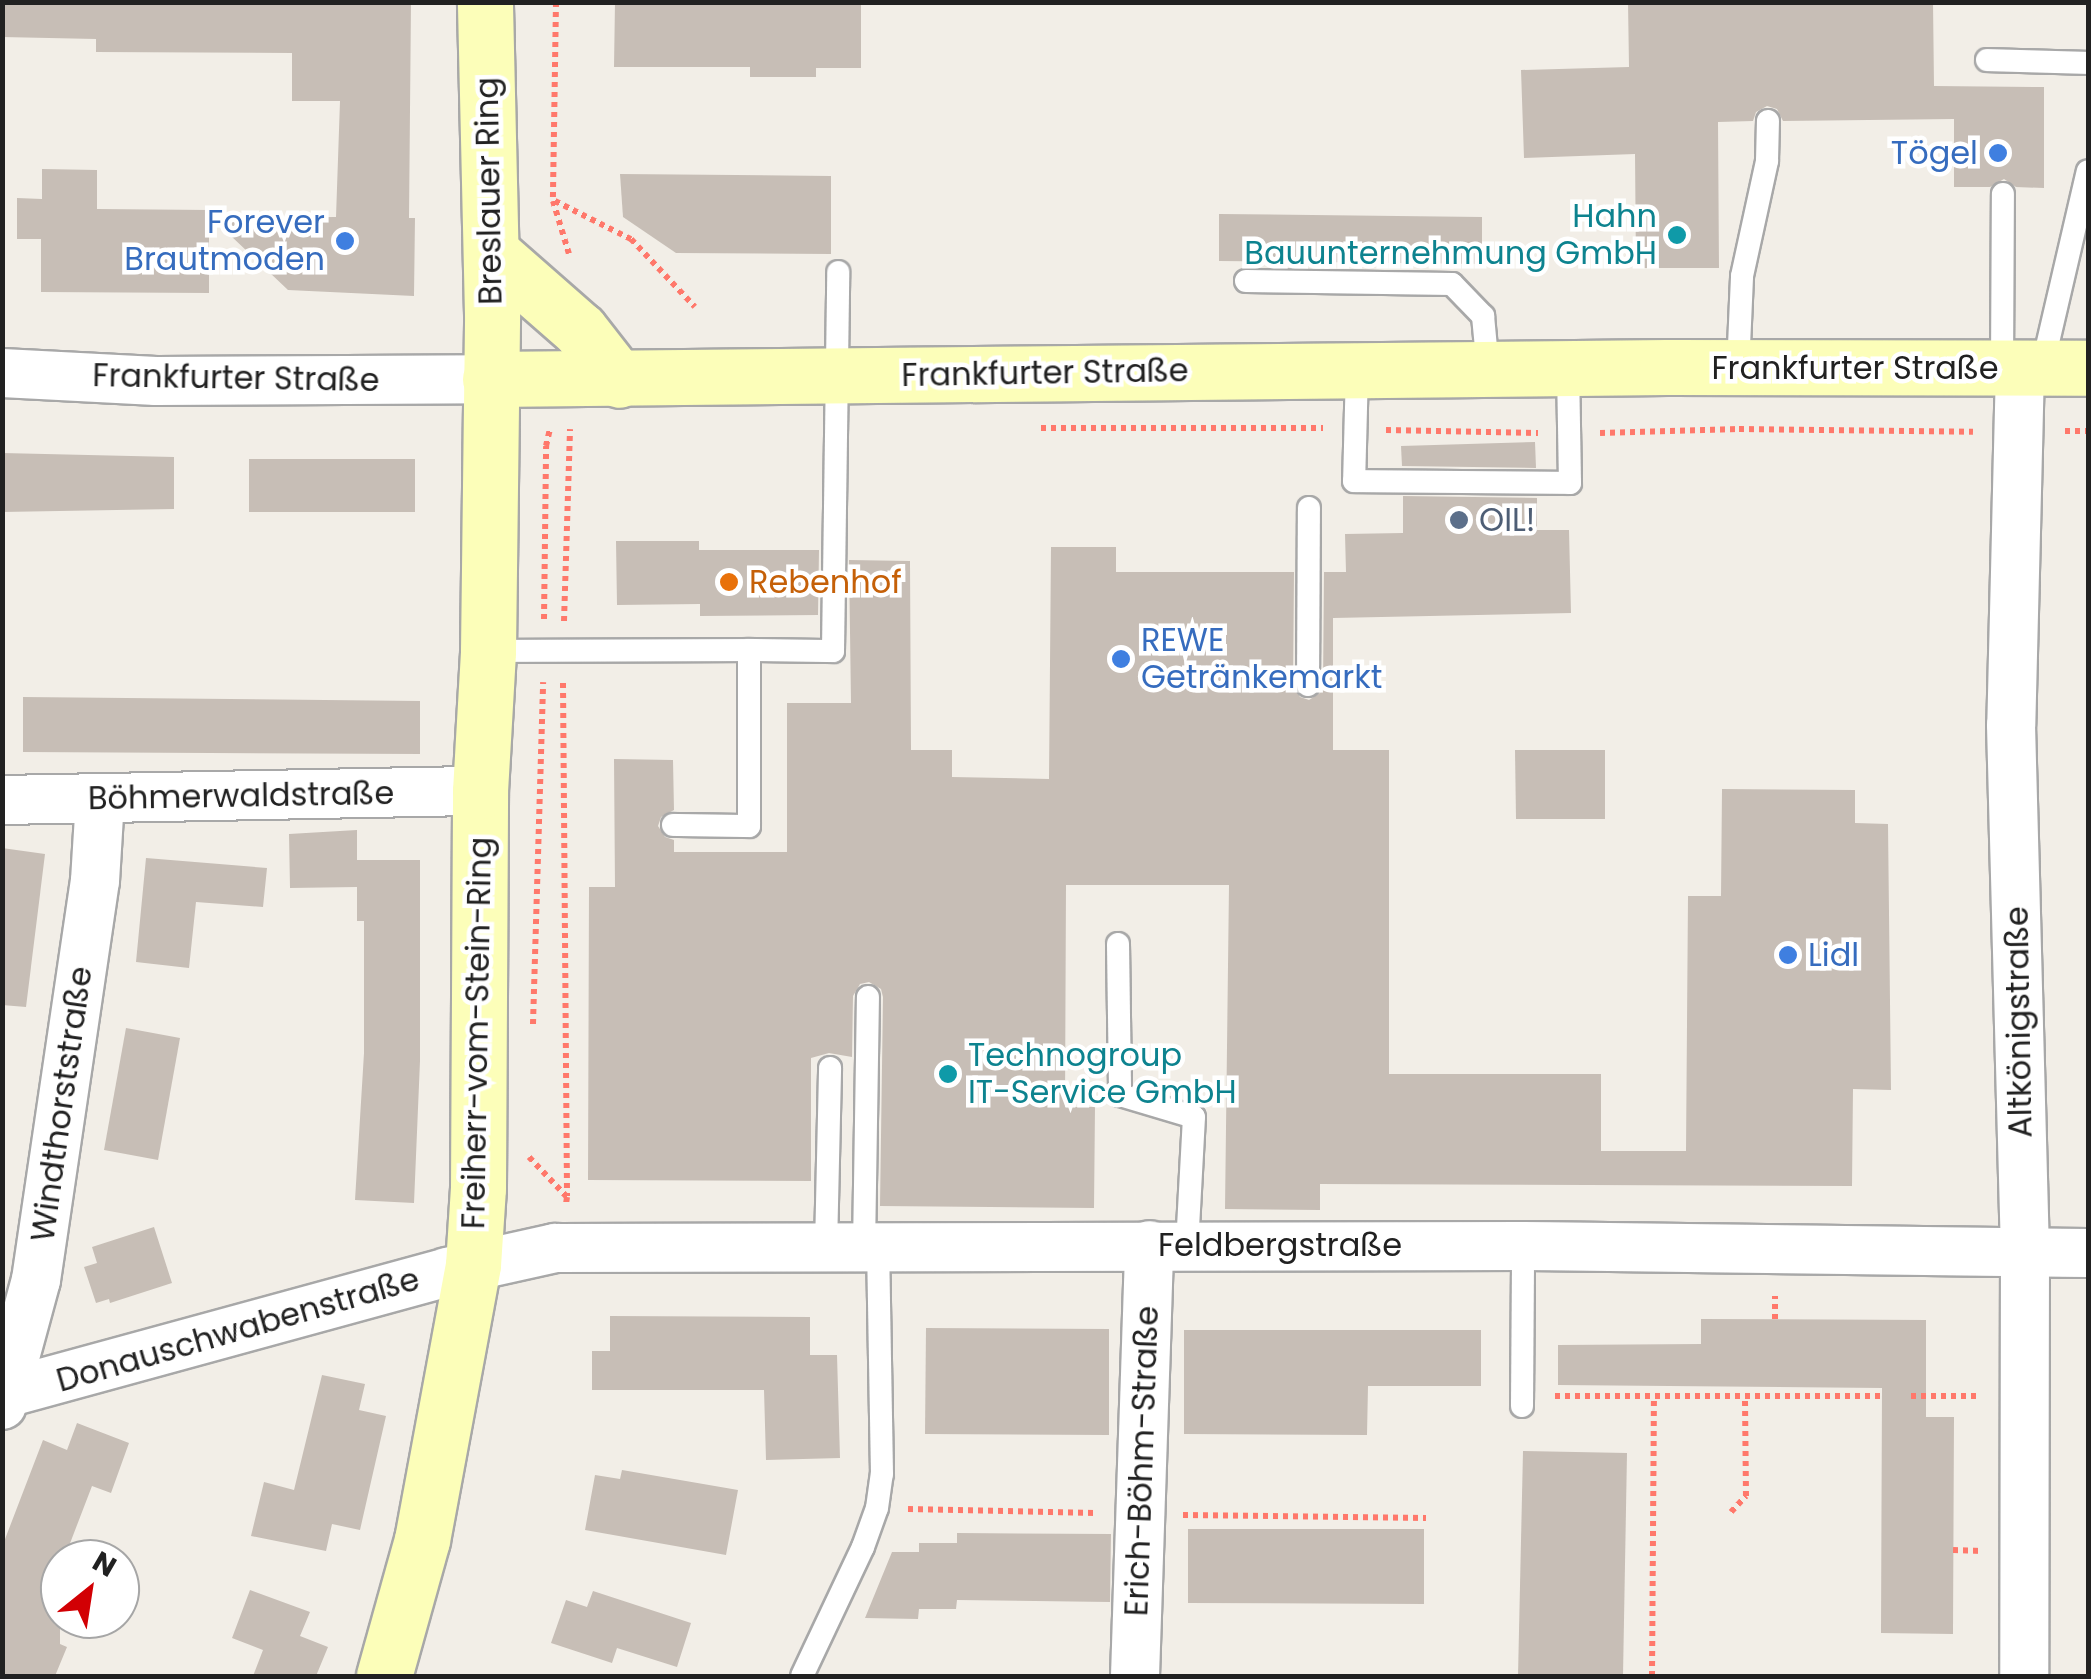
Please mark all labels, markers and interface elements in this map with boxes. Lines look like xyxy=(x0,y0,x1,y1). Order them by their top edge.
street label: Breslauer Ring xyxy=(468,77,510,305)
place label: Tögel xyxy=(1891,134,1978,172)
marker: Tögel xyxy=(1987,142,2009,164)
place label: Hahn Bauunternehmung GmbH xyxy=(1244,198,1657,273)
place label: Forever Brautmoden xyxy=(124,204,325,279)
marker: Hahn Bauunternehmung GmbH xyxy=(1666,224,1688,246)
marker: Forever Brautmoden xyxy=(334,230,356,252)
street label: Frankfurter Straße xyxy=(1711,349,1999,387)
street label: Frankfurter Straße xyxy=(901,351,1189,395)
street label: Frankfurter Straße xyxy=(92,356,380,400)
place label: OIL! xyxy=(1479,501,1535,539)
marker: OIL! xyxy=(1448,509,1470,531)
place label: Rebenhof xyxy=(749,563,902,601)
marker: Rebenhof xyxy=(718,571,740,593)
place label: REWE Getränkemarkt xyxy=(1141,622,1382,697)
marker: REWE Getränkemarkt xyxy=(1110,648,1132,670)
street label: Böhmerwaldstraße xyxy=(88,774,394,818)
street label: Freiherr-vom-Stein-Ring xyxy=(454,837,500,1229)
street label: Altkönigstraße xyxy=(1998,906,2040,1138)
place label: Lidl xyxy=(1808,936,1859,974)
marker: Lidl xyxy=(1777,944,1799,966)
street label: Windthorststraße xyxy=(24,964,100,1244)
place label: Technogroup IT-Service GmbH xyxy=(968,1037,1237,1112)
marker: Technogroup IT-Service GmbH xyxy=(937,1063,959,1085)
street label: Feldbergstraße xyxy=(1158,1226,1402,1264)
street label: Donauschwabenstraße xyxy=(52,1260,424,1400)
street label: Erich-Böhm-Straße xyxy=(1117,1305,1167,1617)
north arrow xyxy=(40,1539,140,1639)
text: N xyxy=(85,1542,123,1586)

